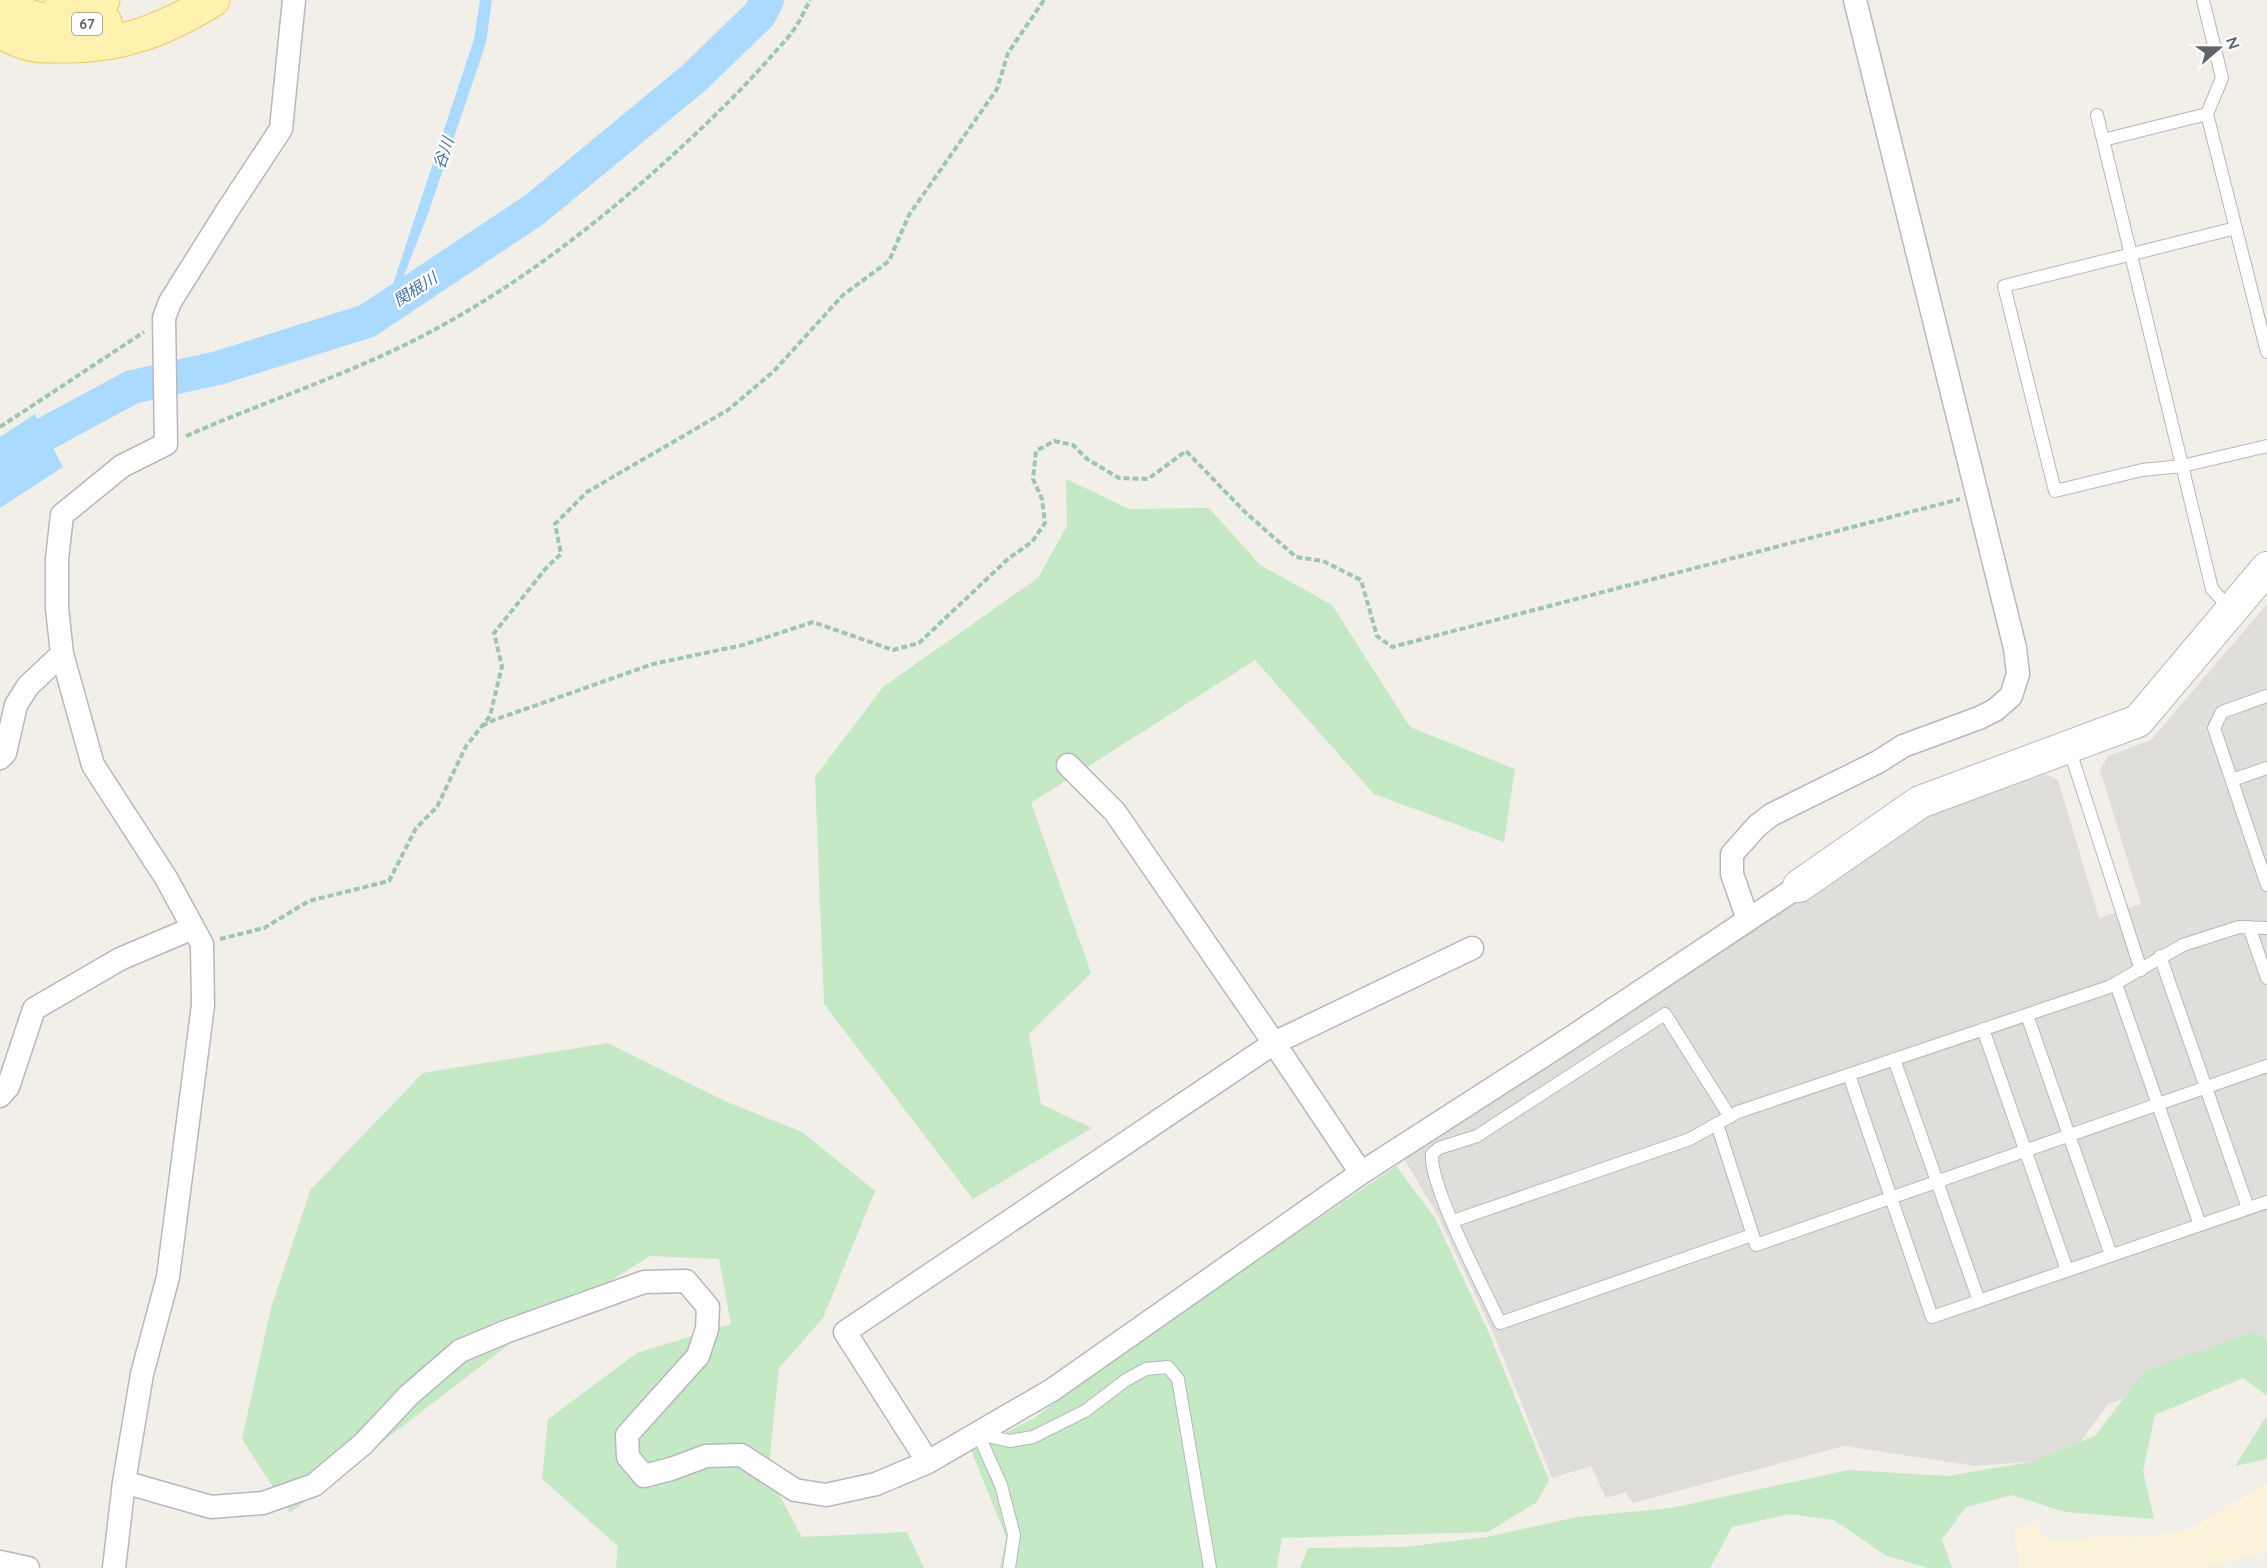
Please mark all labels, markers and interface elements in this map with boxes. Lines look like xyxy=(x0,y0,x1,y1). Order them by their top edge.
road number: 67 xyxy=(72,13,102,35)
north arrow xyxy=(2189,18,2249,78)
text: N xyxy=(2222,34,2245,52)
water label: 谷川 xyxy=(428,133,458,171)
water label: 関根川 xyxy=(389,266,442,310)

